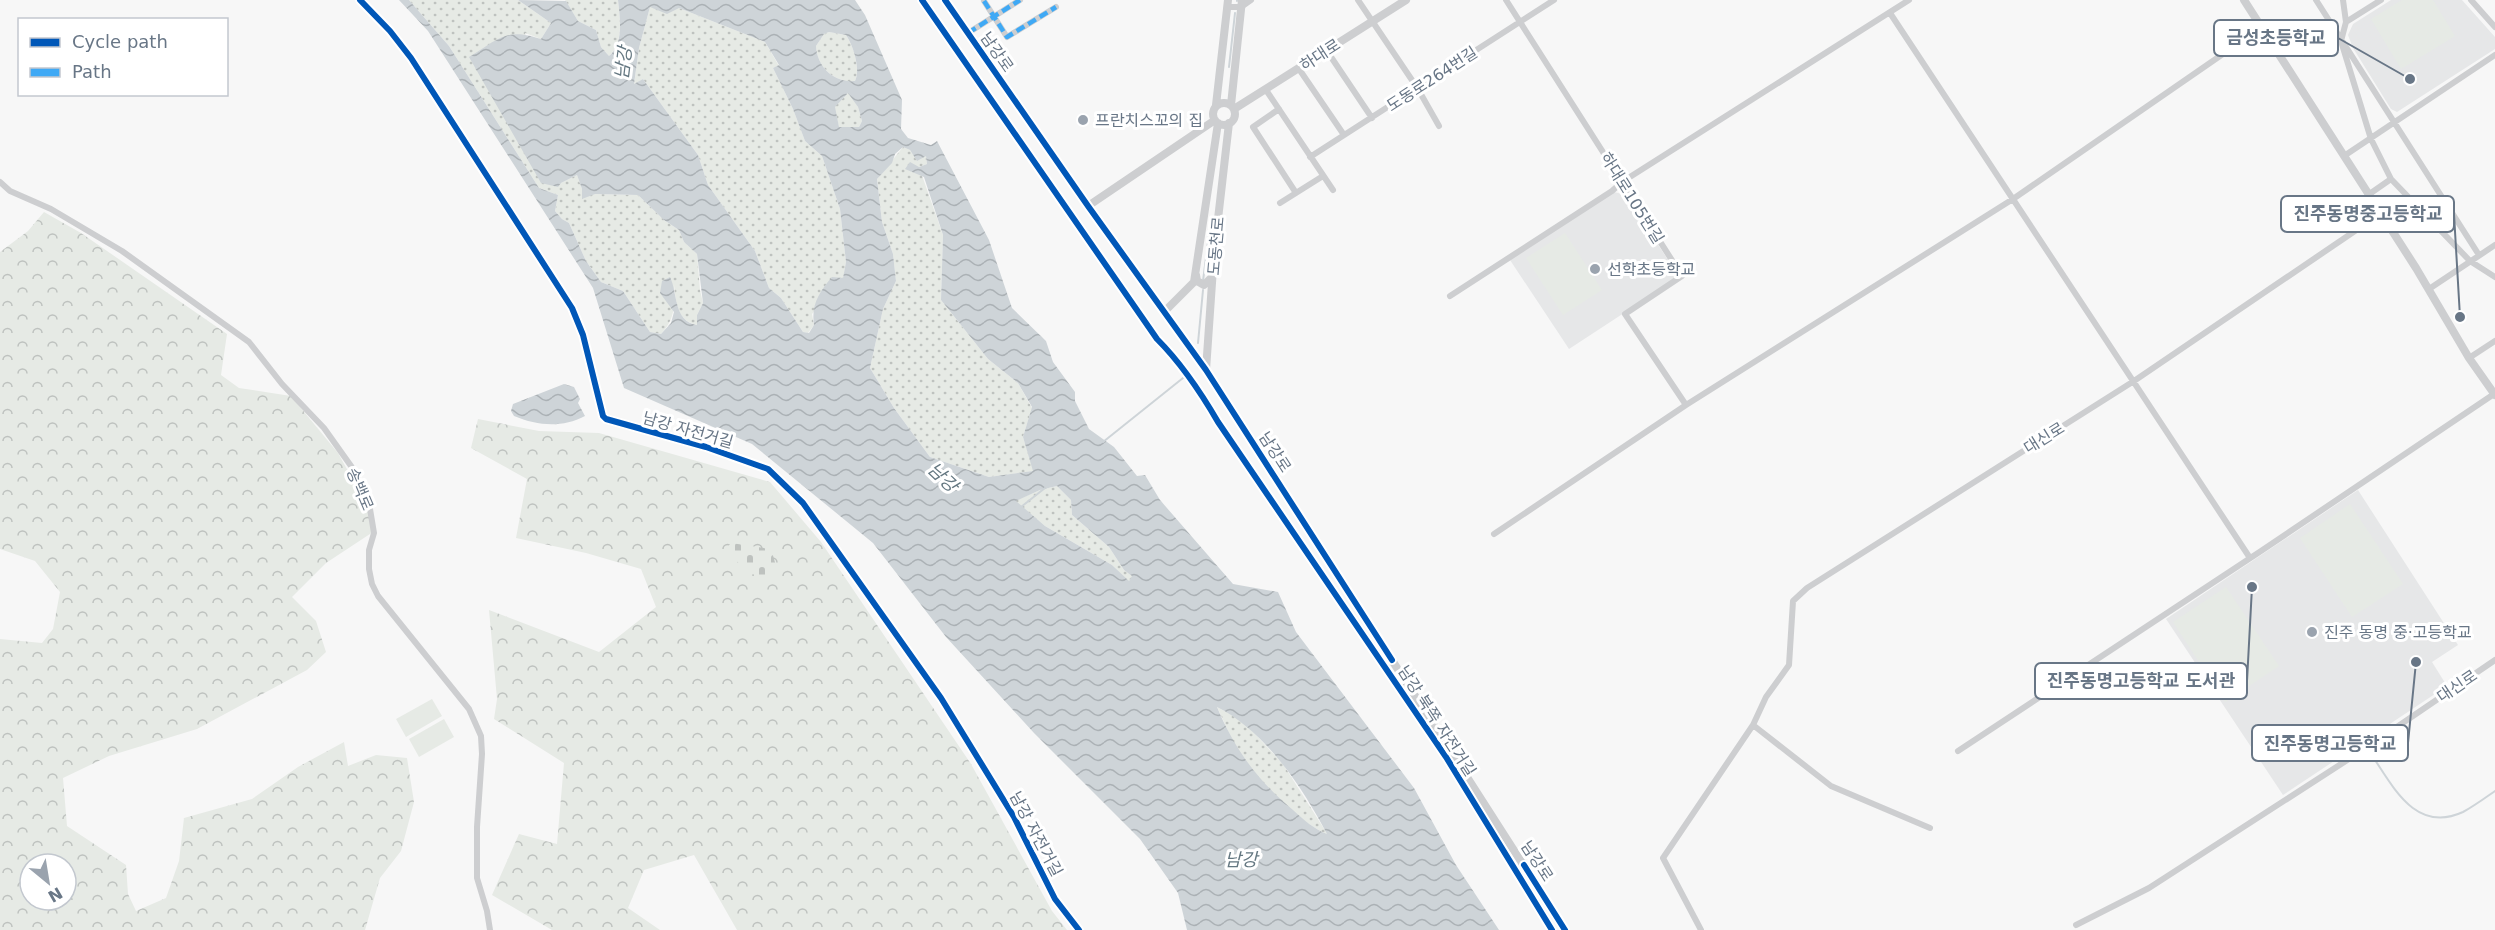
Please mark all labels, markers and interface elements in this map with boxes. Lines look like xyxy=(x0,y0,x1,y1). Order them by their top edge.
legend xyxy=(18,18,228,96)
callout: 금성초등학교 xyxy=(2214,20,2338,56)
text: 금성초등학교 xyxy=(2226,27,2326,48)
street label: 남강로 xyxy=(977,28,1018,76)
text: Cycle path xyxy=(72,31,168,52)
street label: 하대로 xyxy=(1296,35,1344,75)
water label: 남강 xyxy=(611,43,636,81)
street label: 도동로264번길 xyxy=(1383,43,1481,115)
text: Path xyxy=(72,61,112,82)
place label: 프란치스꼬의 집 xyxy=(1095,111,1203,130)
marker: 프란치스꼬의 집 xyxy=(1076,113,1090,127)
street label: 하대로105번길 xyxy=(1596,149,1668,247)
callout: 진주동명중고등학교 xyxy=(2281,196,2454,232)
text: 진주동명중고등학교 xyxy=(2293,203,2443,224)
street label: 도동천로 xyxy=(1204,216,1228,276)
place label: 선학초등학교 xyxy=(1607,260,1695,279)
marker: 선학초등학교 xyxy=(1588,262,1602,276)
street label: 남강 자전거길 xyxy=(640,408,736,452)
street label: 대신로 xyxy=(2020,418,2068,458)
street label: 남강로 xyxy=(1255,428,1295,476)
water label: 남강 xyxy=(924,458,964,498)
street label: 송백로 xyxy=(343,465,377,513)
place label: 진주 동명 중·고등학교 xyxy=(2324,623,2472,642)
marker: 진주 동명 중·고등학교 xyxy=(2305,625,2319,639)
street label: 남강 북쪽 자전거길 xyxy=(1394,662,1480,780)
callout: 진주동명고등학교 도서관 xyxy=(2035,663,2247,699)
street label: 대신로 xyxy=(2433,666,2481,706)
text: 진주동명고등학교 도서관 xyxy=(2047,670,2236,691)
callout: 진주동명고등학교 xyxy=(2252,725,2408,761)
text: 진주동명고등학교 xyxy=(2264,733,2396,754)
street label: 남강 자전거길 xyxy=(1006,788,1066,880)
street label: 남강로 xyxy=(1517,837,1557,885)
water label: 남강 xyxy=(1224,849,1260,870)
north arrow xyxy=(18,852,78,912)
text: N xyxy=(45,883,66,906)

